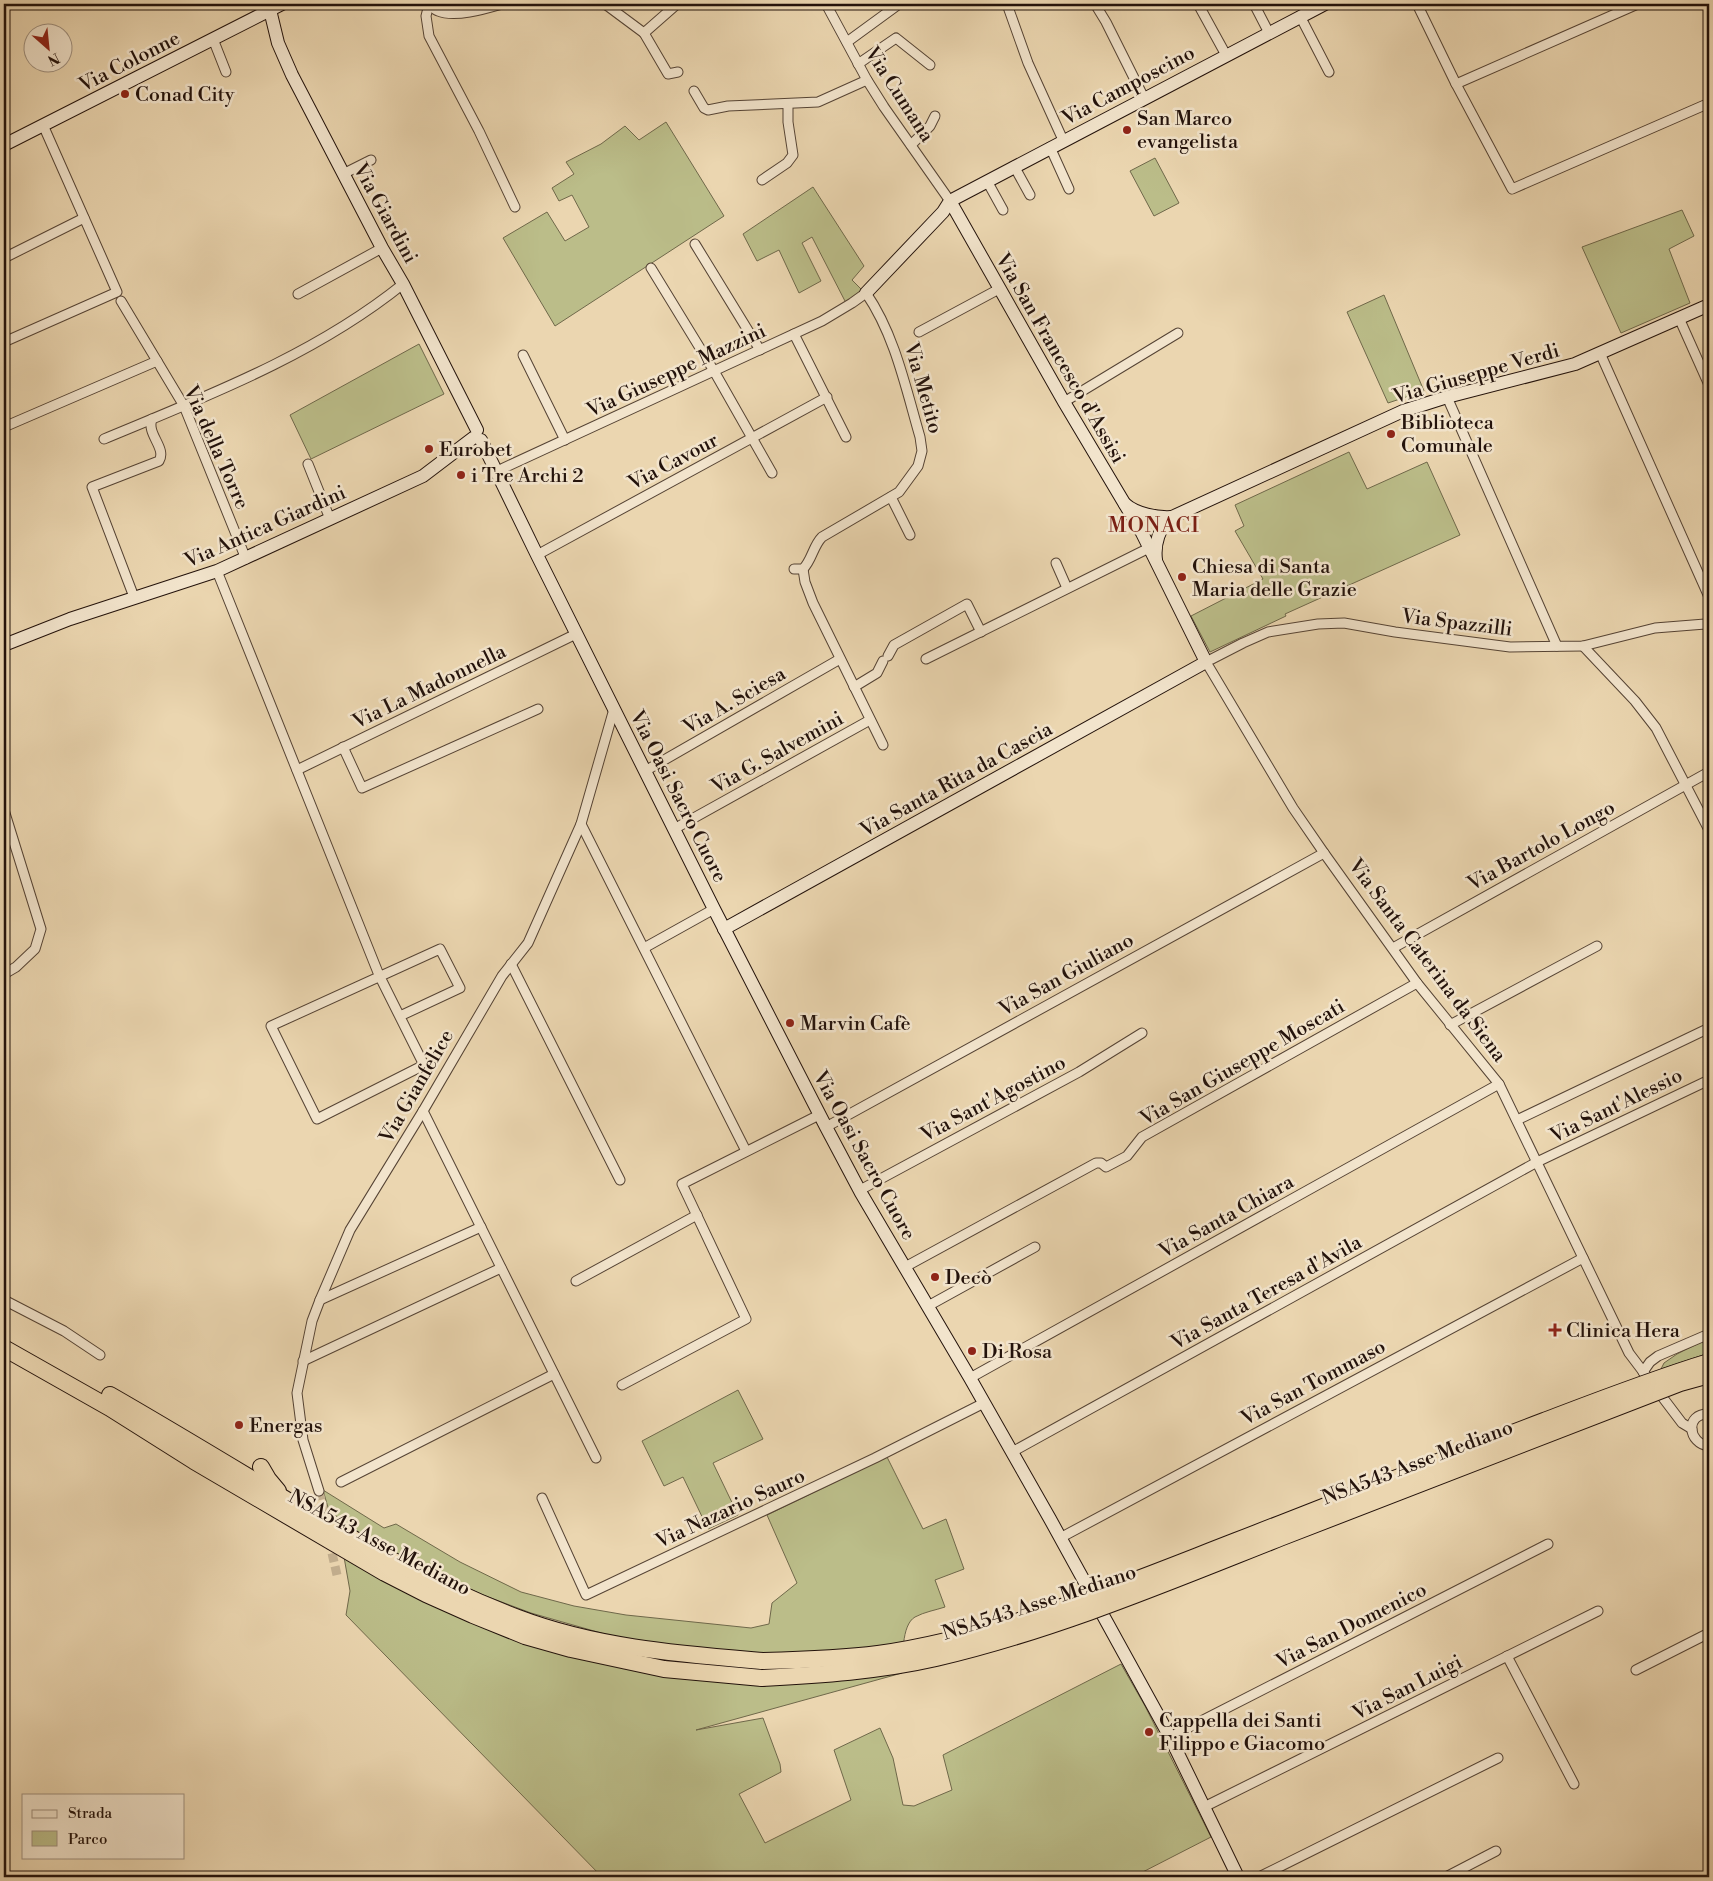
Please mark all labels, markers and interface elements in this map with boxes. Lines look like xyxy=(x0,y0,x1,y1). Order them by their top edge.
north arrow xyxy=(22,22,72,72)
street label: Via Colonne xyxy=(74,26,184,99)
street label: Via Camposcino xyxy=(1057,41,1199,132)
street label: Via Cumana xyxy=(858,42,939,148)
text: N xyxy=(44,48,62,69)
place label: Conad City xyxy=(135,83,235,108)
marker: Conad City xyxy=(119,88,131,100)
place label: San Marco evangelista xyxy=(1137,107,1239,155)
marker: San Marco evangelista xyxy=(1121,124,1133,136)
street label: Via Giardini xyxy=(347,159,423,268)
street label: Via San Francesco d'Assisi xyxy=(989,248,1130,469)
street label: Via Giuseppe Mazzini xyxy=(582,319,771,424)
street label: Via Metito xyxy=(897,339,947,437)
street label: Via Giuseppe Verdi xyxy=(1389,339,1563,410)
street label: Via della Torre xyxy=(177,381,254,513)
place label: Biblioteca Comunale xyxy=(1400,411,1495,459)
street label: Via Cavour xyxy=(623,428,723,497)
marker: Biblioteca Comunale xyxy=(1385,428,1397,440)
place label: Eurobet xyxy=(439,438,512,463)
marker: Eurobet xyxy=(423,443,435,455)
place label: i Tre Archi 2 xyxy=(471,464,584,489)
marker: i Tre Archi 2 xyxy=(455,469,467,481)
street label: Via Antica Giardini xyxy=(180,480,351,575)
district label: MONACI xyxy=(1108,513,1200,539)
place label: Chiesa di Santa Maria delle Grazie xyxy=(1192,555,1357,603)
marker: Chiesa di Santa Maria delle Grazie xyxy=(1176,571,1188,583)
street label: Via Spazzilli xyxy=(1399,604,1514,643)
street label: Via La Madonnella xyxy=(348,639,511,736)
street label: Via A. Sciesa xyxy=(678,662,791,741)
street label: Via Oasi Sacro Cuore xyxy=(623,706,732,887)
street label: Via G. Salvemini xyxy=(706,706,849,800)
street label: Via Santa Rita da Cascia xyxy=(855,717,1058,844)
street label: Via Bartolo Longo xyxy=(1463,795,1620,898)
street label: Via Santa Caterina da Siena xyxy=(1342,854,1512,1068)
street label: Via San Giuliano xyxy=(994,928,1138,1023)
street label: Via San Giuseppe Moscati xyxy=(1135,994,1350,1133)
place label: Marvin Cafè xyxy=(800,1012,911,1037)
marker: Marvin Cafè xyxy=(784,1017,796,1029)
street label: Via Gianfelice xyxy=(374,1025,460,1149)
street label: Via Sant'Agostino xyxy=(916,1051,1071,1149)
street label: Via Sant'Alessio xyxy=(1545,1064,1687,1150)
street label: Via Oasi Sacro Cuore xyxy=(806,1066,921,1245)
street label: Via Santa Chiara xyxy=(1154,1170,1299,1265)
street label: Via Santa Teresa d'Avila xyxy=(1166,1230,1367,1357)
place label: Decò xyxy=(945,1266,992,1291)
marker: Decò xyxy=(929,1271,941,1283)
place label: Clinica Hera xyxy=(1566,1319,1681,1344)
marker: Clinica Hera xyxy=(1548,1323,1562,1337)
street label: Via San Tommaso xyxy=(1236,1335,1390,1432)
place label: Di Rosa xyxy=(982,1340,1053,1365)
marker: Di Rosa xyxy=(966,1345,978,1357)
place label: Energas xyxy=(249,1414,323,1439)
street label: NSA543 Asse Mediano xyxy=(1318,1415,1517,1511)
marker: Energas xyxy=(233,1419,245,1431)
street label: Via Nazario Sauro xyxy=(651,1464,809,1555)
street label: NSA543 Asse Mediano xyxy=(284,1485,475,1602)
street label: NSA543 Asse Mediano xyxy=(939,1560,1140,1647)
street label: Via San Domenico xyxy=(1271,1578,1431,1676)
street label: Via San Luigi xyxy=(1348,1650,1467,1727)
place label: Cappella dei Santi Filippo e Giacomo xyxy=(1159,1709,1325,1757)
marker: Cappella dei Santi Filippo e Giacomo xyxy=(1143,1726,1155,1738)
legend xyxy=(22,1794,185,1858)
text: Strada xyxy=(68,1804,112,1823)
text: Parco xyxy=(68,1830,107,1849)

